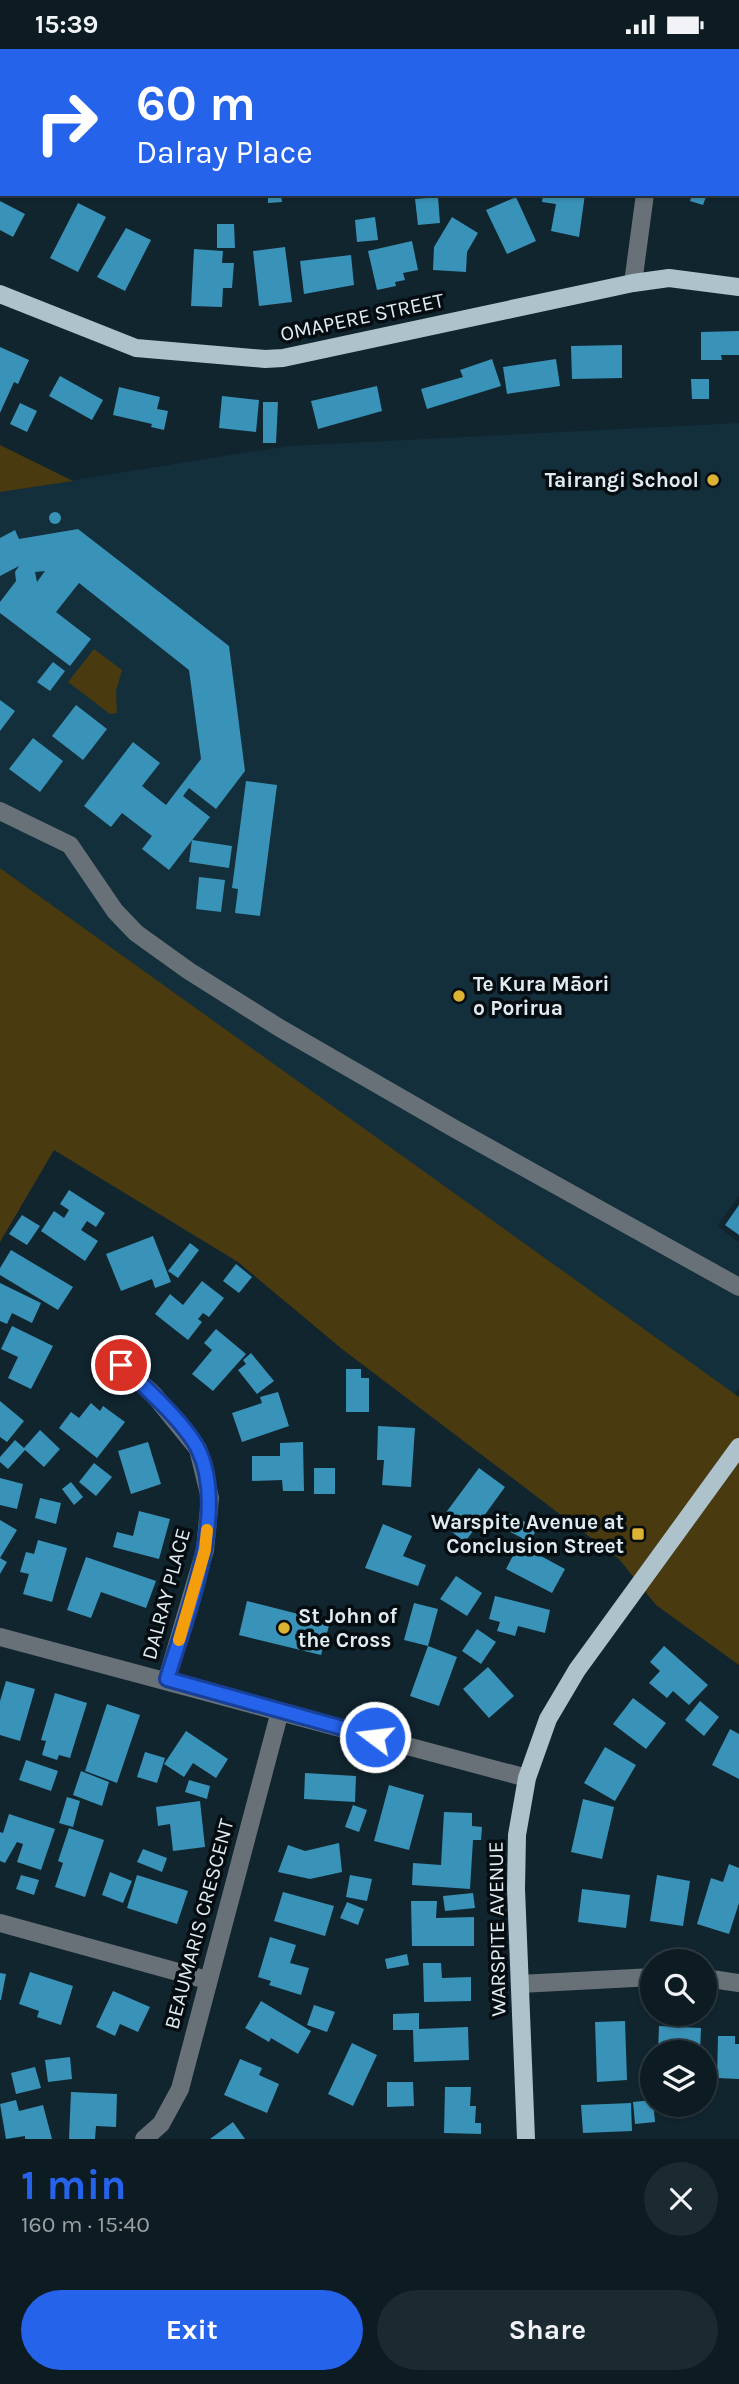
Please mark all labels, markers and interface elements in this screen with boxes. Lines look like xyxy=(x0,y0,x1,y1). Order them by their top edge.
text: 15:39 xyxy=(35,9,98,40)
text: 60 m xyxy=(136,75,256,132)
icon: right xyxy=(21,77,112,168)
text: Dalray Place xyxy=(136,134,313,171)
street label: OMAPERE STREET xyxy=(278,288,446,346)
place label: Tairangi School xyxy=(545,468,699,492)
marker: Tairangi School xyxy=(705,472,721,488)
place label: Te Kura Māori o Porirua xyxy=(473,972,609,1020)
marker: Te Kura Māori o Porirua xyxy=(451,988,467,1004)
pin xyxy=(91,1335,151,1395)
icon: arrive xyxy=(102,1346,140,1384)
place label: Warspite Avenue at Conclusion Street xyxy=(431,1510,624,1558)
street label: DALRAY PLACE xyxy=(137,1526,195,1662)
marker: Warspite Avenue at Conclusion Street xyxy=(630,1526,646,1542)
place label: St John of the Cross xyxy=(298,1604,398,1652)
marker: St John of the Cross xyxy=(276,1620,292,1636)
position arrow xyxy=(338,1700,412,1774)
street label: BEAUMARIS CRESCENT xyxy=(159,1816,239,2032)
street label: WARSPITE AVENUE xyxy=(483,1841,511,2017)
map controls xyxy=(640,1949,717,2117)
button: search xyxy=(640,1949,717,2026)
button: layers xyxy=(640,2040,717,2117)
text: 1 min xyxy=(21,2160,126,2210)
button: close xyxy=(644,2162,718,2236)
text: 160 m · 15:40 xyxy=(21,2211,150,2238)
button: Exit xyxy=(21,2290,363,2370)
button: Share xyxy=(377,2290,718,2370)

